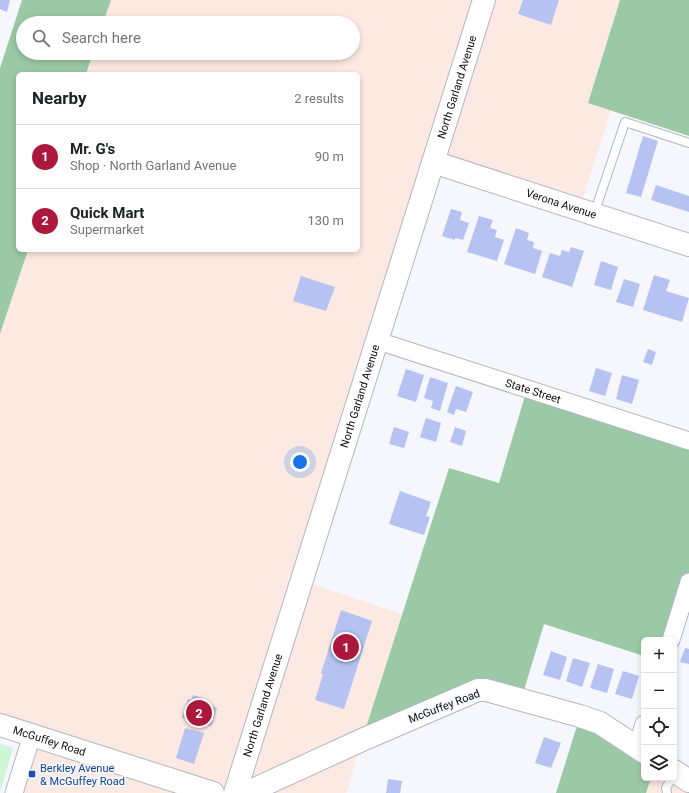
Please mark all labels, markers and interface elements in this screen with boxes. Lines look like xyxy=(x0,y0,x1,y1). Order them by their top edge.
search box xyxy=(16,16,360,60)
icon: search xyxy=(30,27,52,49)
text: Search here xyxy=(62,29,141,47)
street label: North Garland Avenue xyxy=(435,34,480,140)
text: Nearby xyxy=(32,88,87,108)
text: 2 results xyxy=(294,91,344,106)
text: Mr. G's xyxy=(70,140,115,158)
text: 1 xyxy=(41,149,49,164)
text: 90 m xyxy=(315,149,344,164)
text: Shop · North Garland Avenue xyxy=(70,158,236,173)
street label: Verona Avenue xyxy=(524,187,598,222)
text: Quick Mart xyxy=(70,204,144,222)
text: 2 xyxy=(41,213,49,228)
text: 130 m xyxy=(307,213,344,228)
text: Supermarket xyxy=(70,222,144,237)
street label: North Garland Avenue xyxy=(338,343,382,449)
street label: State Street xyxy=(504,376,563,406)
your location xyxy=(290,452,310,472)
pin: 1 xyxy=(333,632,359,662)
map controls xyxy=(641,637,677,781)
button: + xyxy=(641,637,677,673)
street label: North Garland Avenue xyxy=(241,652,285,759)
button: − xyxy=(641,673,677,709)
street label: McGuffey Road xyxy=(407,687,482,726)
pin: 2 xyxy=(186,698,212,728)
button: locate xyxy=(641,709,677,745)
street label: McGuffey Road xyxy=(11,724,87,759)
button: layers xyxy=(641,745,677,781)
place label: Berkley Avenue & McGuffey Road xyxy=(40,762,125,788)
marker: Berkley Avenue & McGuffey Road xyxy=(27,769,37,779)

